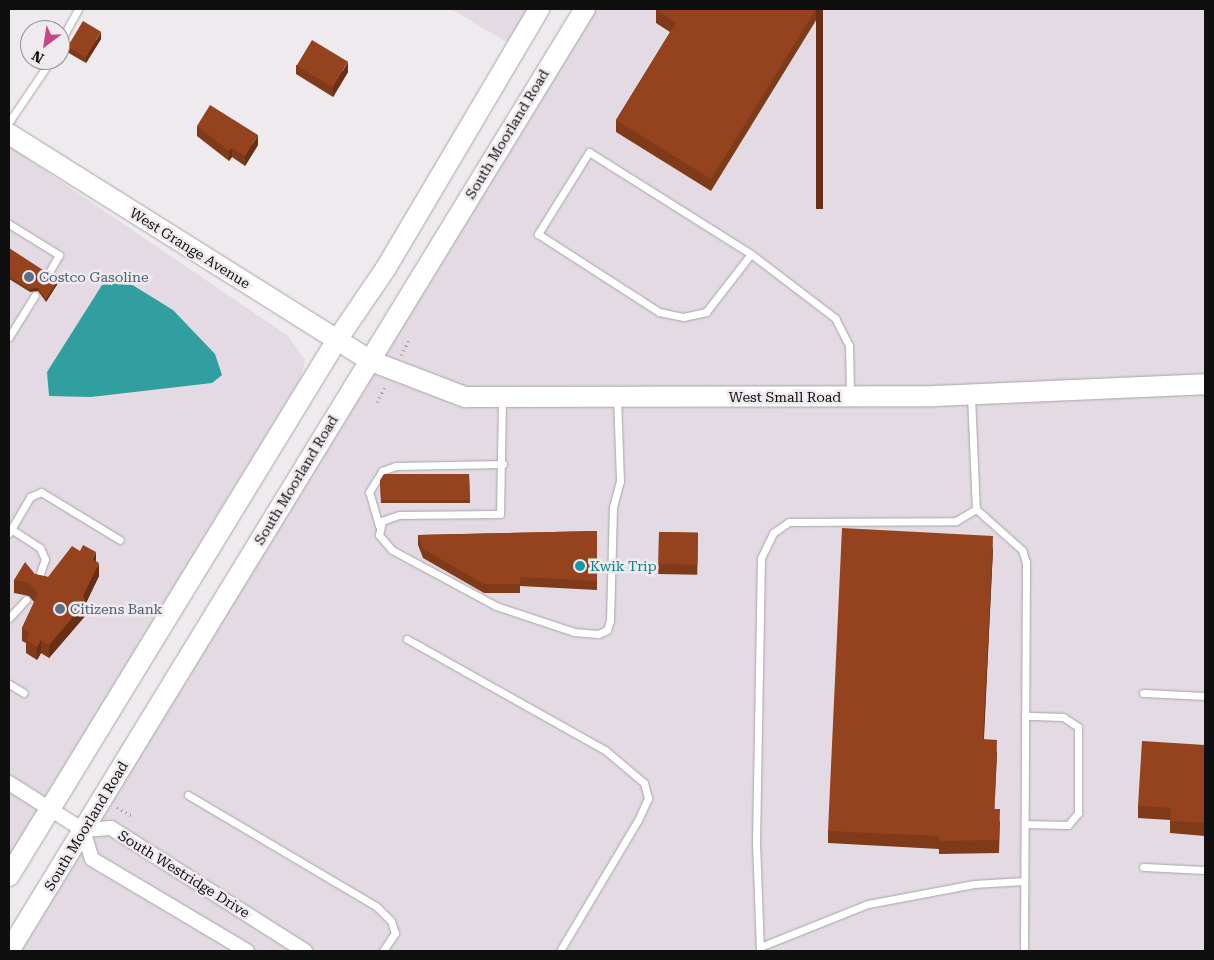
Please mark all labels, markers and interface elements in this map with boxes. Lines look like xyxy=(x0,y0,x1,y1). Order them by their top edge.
north arrow xyxy=(20,20,70,70)
text: N xyxy=(29,47,47,67)
street label: South Moorland Road xyxy=(462,66,552,202)
street label: West Grange Avenue xyxy=(127,204,253,292)
place label: Costco Gasoline xyxy=(39,269,149,285)
marker: Costco Gasoline xyxy=(23,271,35,283)
street label: West Small Road xyxy=(729,389,841,405)
street label: South Moorland Road xyxy=(251,412,341,548)
place label: Kwik Trip xyxy=(590,558,657,574)
marker: Kwik Trip xyxy=(574,560,586,572)
place label: Citizens Bank xyxy=(70,601,162,617)
marker: Citizens Bank xyxy=(54,603,66,615)
street label: South Moorland Road xyxy=(41,758,131,894)
street label: South Westridge Drive xyxy=(115,827,253,921)

